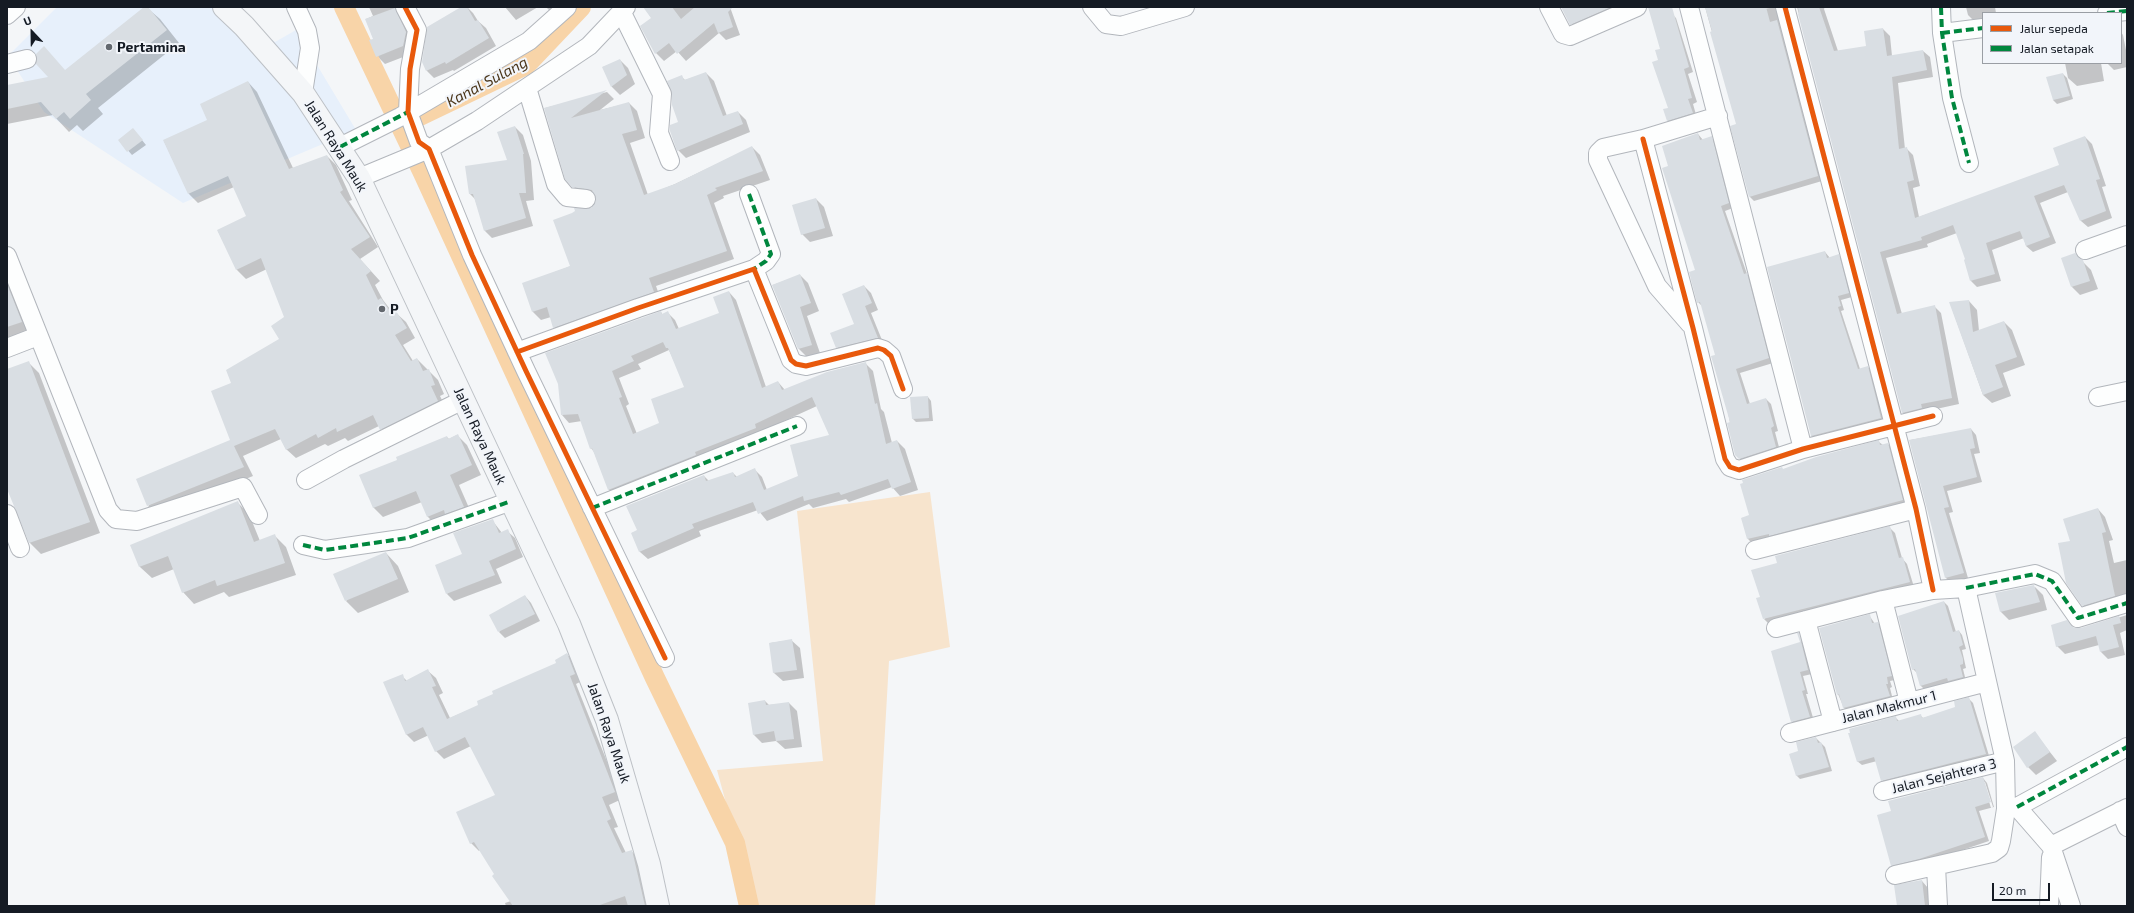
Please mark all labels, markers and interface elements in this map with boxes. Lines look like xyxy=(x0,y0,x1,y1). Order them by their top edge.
north arrow xyxy=(12,12,52,52)
legend xyxy=(1982,12,2122,64)
text: U xyxy=(21,13,33,28)
text: Jalur sepeda xyxy=(2020,21,2088,35)
place label: Pertamina xyxy=(117,39,186,55)
text: Jalan setapak xyxy=(2020,41,2094,55)
marker: Pertamina xyxy=(104,42,114,52)
water label: Kanal Sulang xyxy=(443,53,531,111)
street label: Jalan Raya Mauk xyxy=(301,97,371,195)
place label: P xyxy=(390,301,399,317)
marker: P xyxy=(377,304,387,314)
street label: Jalan Raya Mauk xyxy=(450,385,510,487)
street label: Jalan Raya Mauk xyxy=(584,681,634,785)
street label: Jalan Makmur 1 xyxy=(1840,687,1938,727)
street label: Jalan Sejahtera 3 xyxy=(1890,755,1998,797)
scale bar xyxy=(1994,875,2052,901)
text: 20 m xyxy=(1999,883,2026,897)

